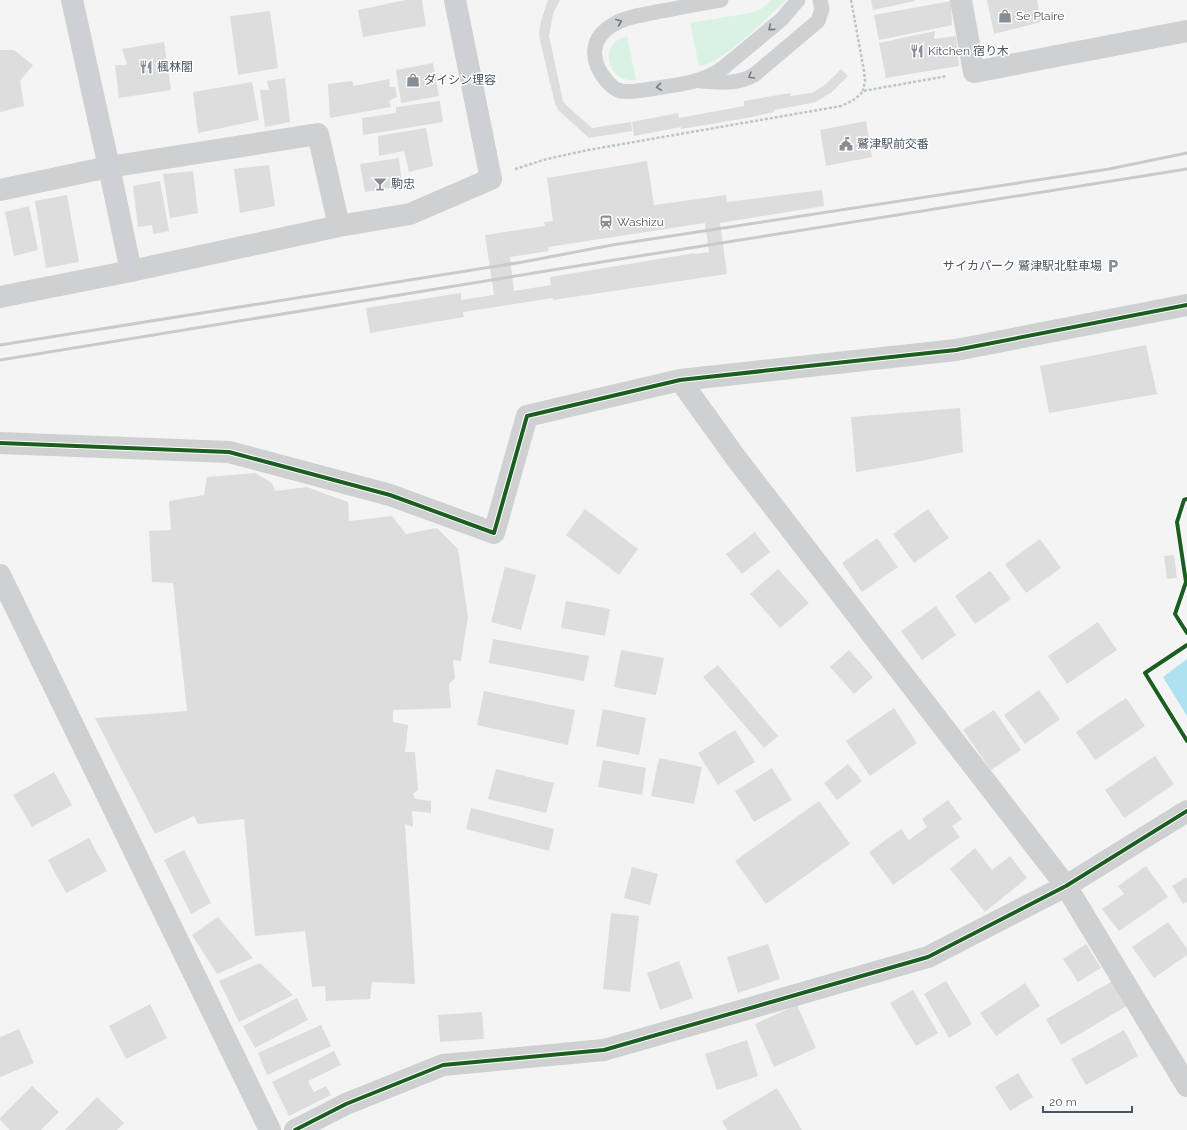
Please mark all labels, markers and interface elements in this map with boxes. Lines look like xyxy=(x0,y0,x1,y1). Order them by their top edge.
shop icon: Se Plaire xyxy=(997,8,1013,24)
place label: Se Plaire xyxy=(1016,9,1064,23)
one-way arrow xyxy=(615,19,623,27)
one-way arrow xyxy=(769,24,776,31)
restaurant icon: Kitchen 宿り木 xyxy=(909,43,925,59)
place label: Kitchen 宿り木 xyxy=(928,44,1009,58)
restaurant icon: 楓林閣 xyxy=(138,59,154,75)
place label: 楓林閣 xyxy=(157,60,193,74)
shop icon: ダイシン理容 xyxy=(405,72,421,88)
one-way arrow xyxy=(748,72,755,79)
place label: ダイシン理容 xyxy=(424,73,496,87)
one-way arrow xyxy=(656,82,663,91)
public building icon: 鷲津駅前交番 xyxy=(838,136,854,152)
place label: 鷲津駅前交番 xyxy=(857,137,929,151)
bar icon: 駒忠 xyxy=(372,176,388,192)
place label: 駒忠 xyxy=(391,177,415,191)
station icon: Washizu xyxy=(598,214,614,230)
place label: Washizu xyxy=(617,215,664,229)
parking icon: サイカパーク 鷲津駅北駐車場 xyxy=(1105,258,1121,274)
place label: サイカパーク 鷲津駅北駐車場 xyxy=(943,259,1102,273)
scale bar xyxy=(1043,1088,1132,1114)
text: 20 m xyxy=(1049,1095,1077,1109)

